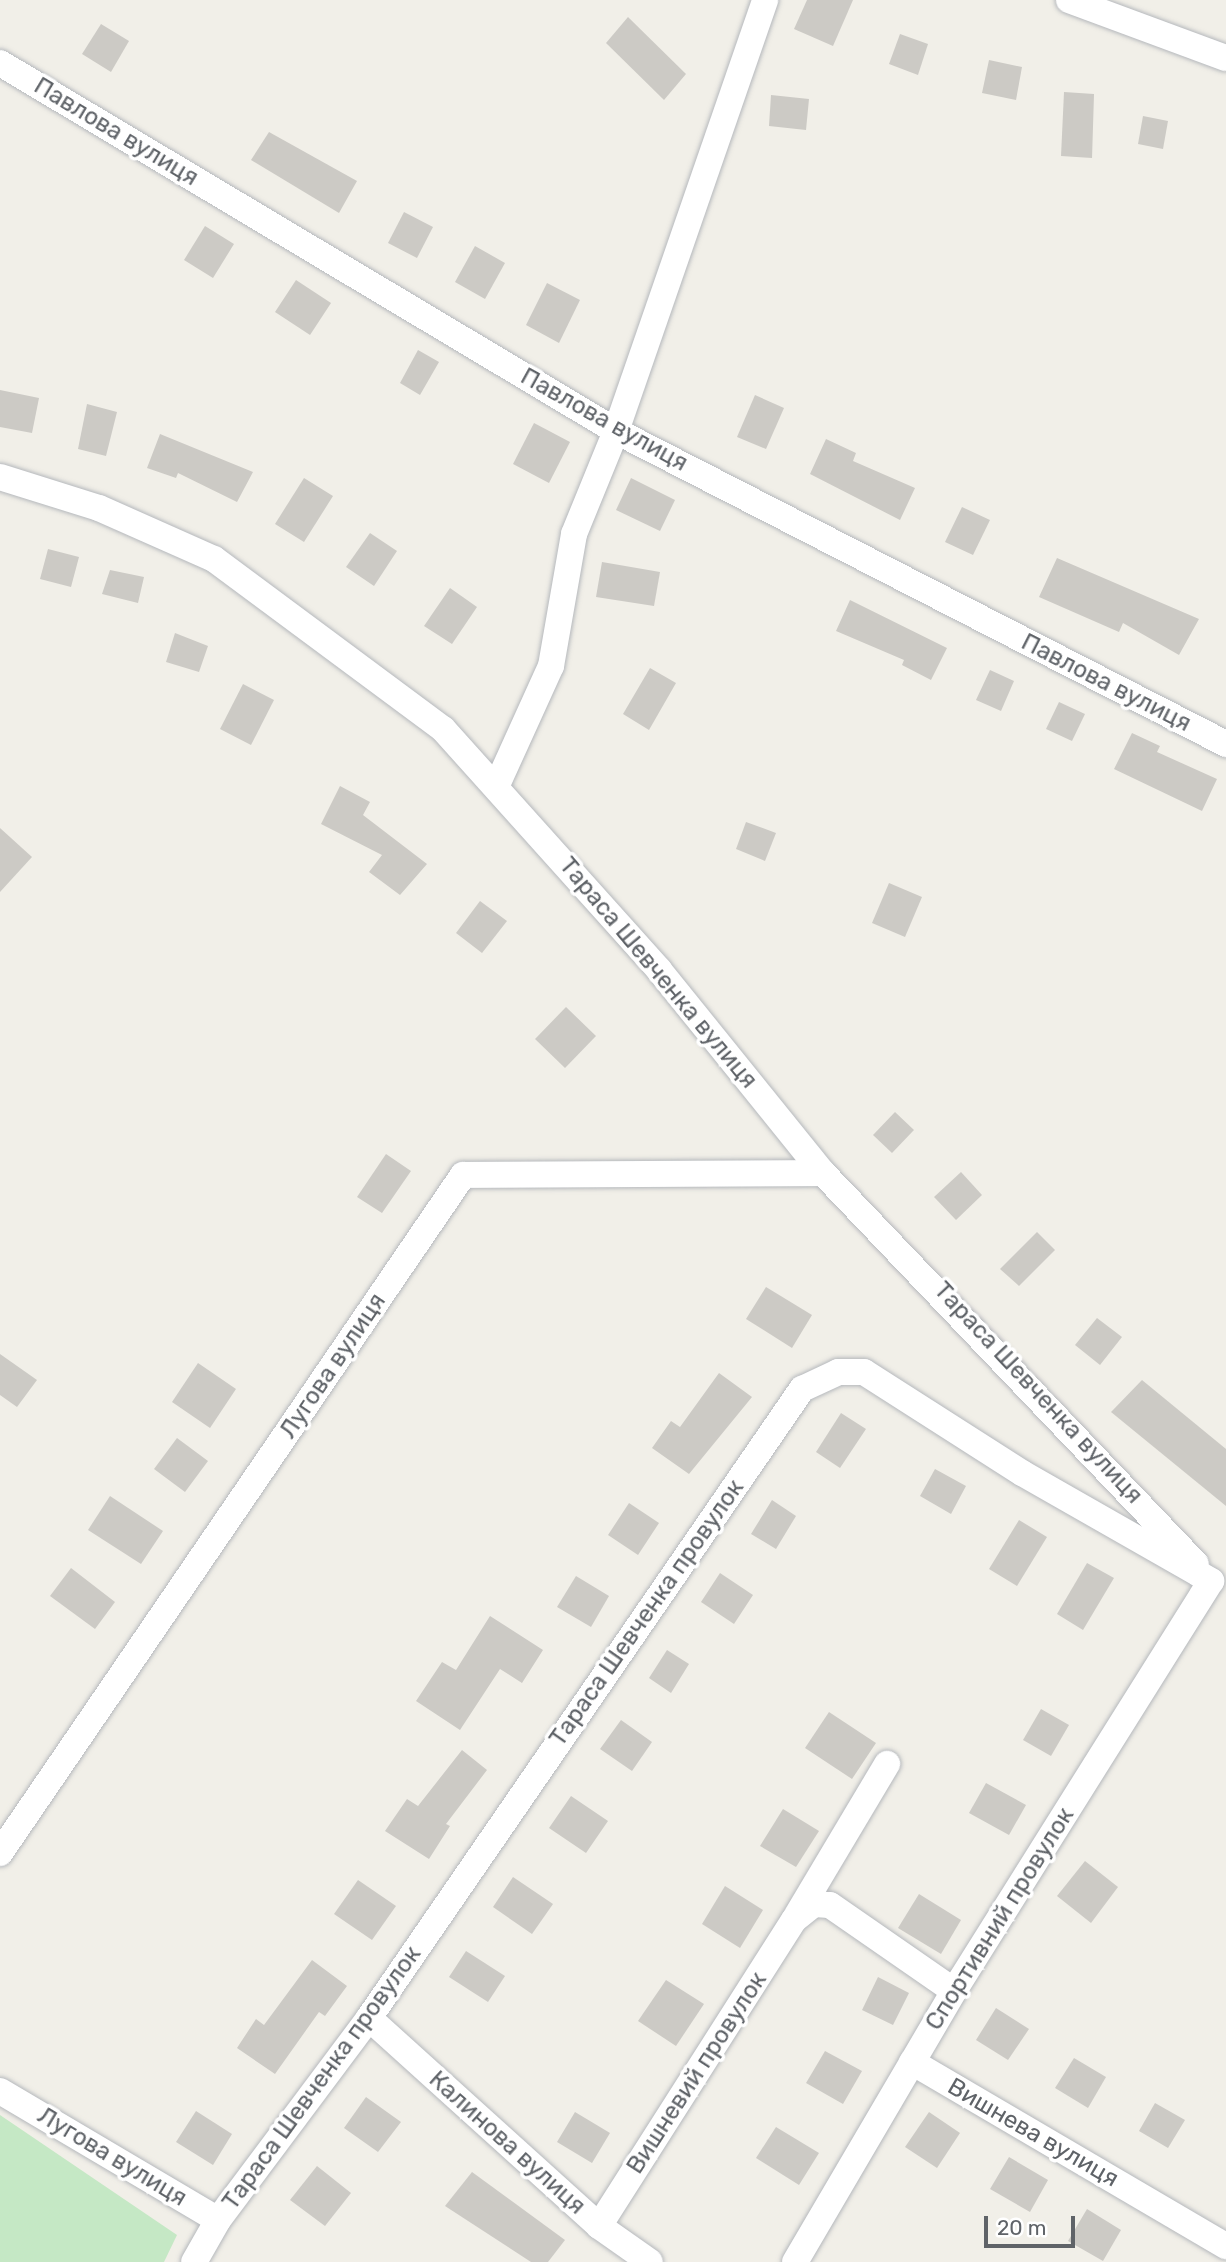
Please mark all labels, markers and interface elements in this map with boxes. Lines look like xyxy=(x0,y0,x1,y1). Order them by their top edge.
street label: Павлова вулиця xyxy=(29,72,203,192)
street label: Павлова вулиця xyxy=(515,362,693,478)
street label: Павлова вулиця xyxy=(1016,628,1196,738)
street label: Тараса Шевченка вулиця xyxy=(553,852,763,1094)
street label: Тараса Шевченка вулиця xyxy=(928,1276,1148,1510)
street label: Лугова вулиця xyxy=(274,1288,392,1444)
street label: Тараса Шевченка провулок xyxy=(544,1474,750,1752)
street label: Спортивний провулок xyxy=(920,1802,1080,2036)
street label: Тараса Шевченка провулок xyxy=(217,1941,427,2215)
street label: Вишневий провулок xyxy=(621,1967,773,2179)
street label: Калинова вулиця xyxy=(423,2065,591,2221)
street label: Вишнева вулиця xyxy=(942,2072,1124,2194)
street label: Лугова вулиця xyxy=(32,2101,192,2213)
scale bar xyxy=(988,2202,1079,2246)
text: 20 m xyxy=(997,2215,1046,2240)

